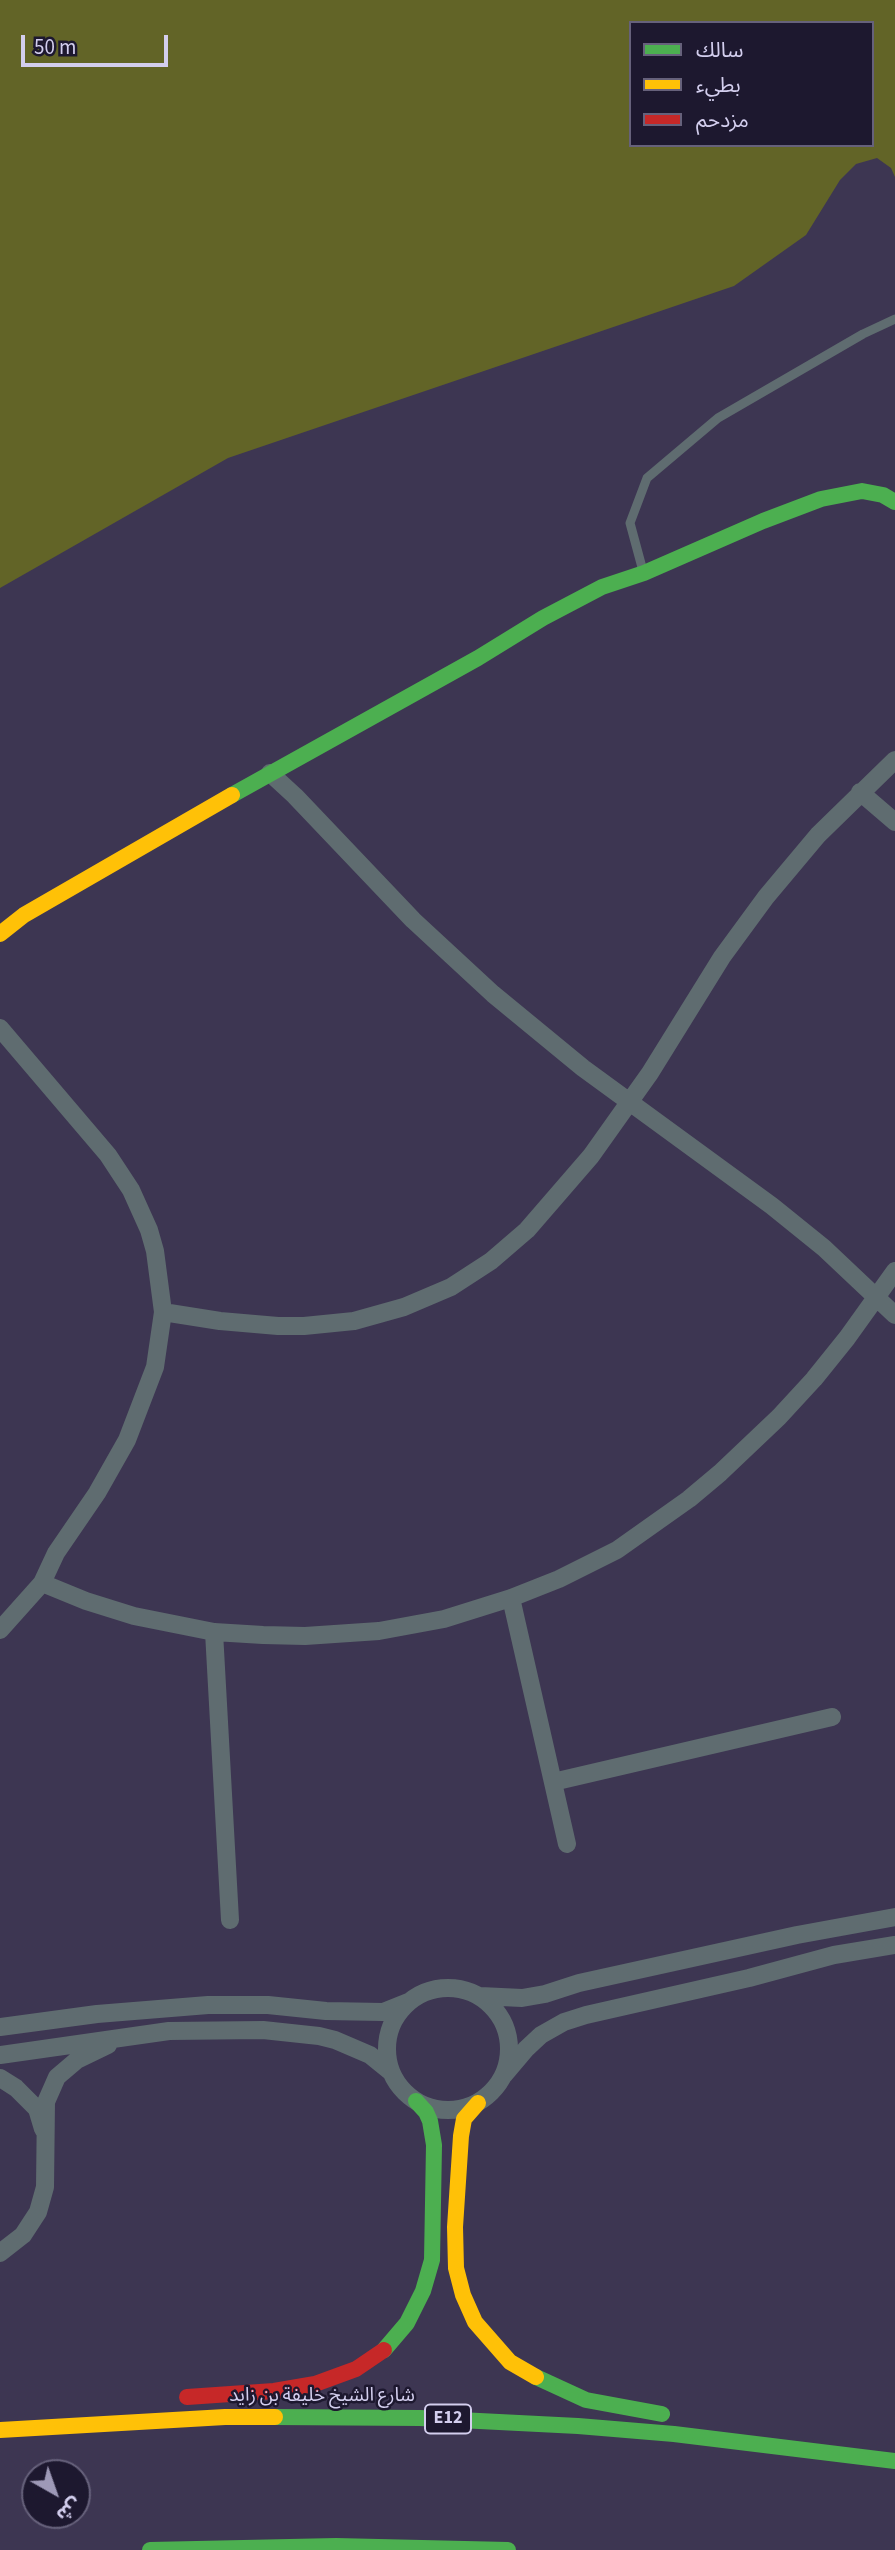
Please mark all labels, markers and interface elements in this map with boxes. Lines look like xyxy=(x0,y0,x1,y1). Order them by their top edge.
scale bar xyxy=(24,21,172,65)
legend xyxy=(629,21,874,147)
text: 50 m xyxy=(34,32,76,62)
text: سالك xyxy=(696,35,743,65)
text: بطيء xyxy=(696,70,741,100)
text: مزدحم xyxy=(696,105,749,135)
street label: شارع الشيخ خليفة بن زايد xyxy=(229,2386,415,2408)
road number: E12 xyxy=(425,2404,471,2434)
north arrow xyxy=(21,2459,91,2529)
text: ش xyxy=(50,2490,87,2528)

